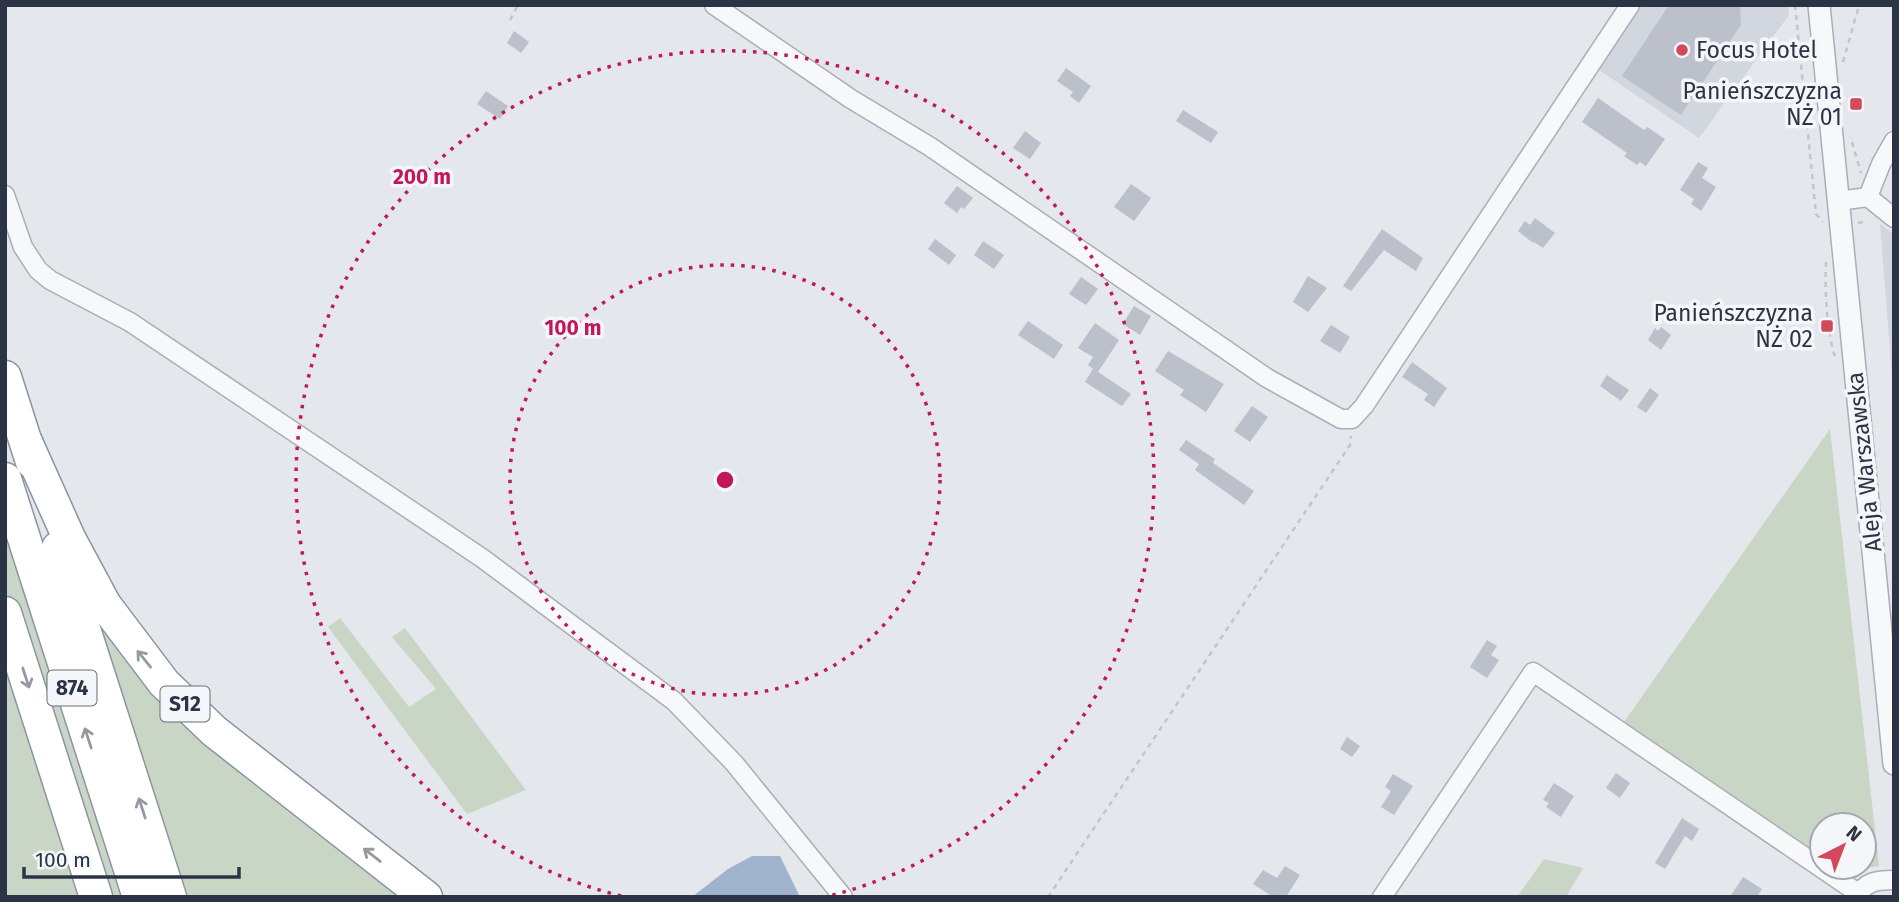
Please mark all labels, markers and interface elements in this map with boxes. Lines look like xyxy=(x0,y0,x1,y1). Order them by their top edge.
place label: Focus Hotel xyxy=(1696,36,1817,64)
marker: Focus Hotel xyxy=(1674,42,1690,58)
place label: Panieńszczyzna NŻ 01 xyxy=(1682,77,1842,131)
marker: Panieńszczyzna NŻ 01 xyxy=(1848,96,1864,112)
text: 200 m xyxy=(393,164,451,190)
place label: Panieńszczyzna NŻ 02 xyxy=(1653,299,1813,353)
text: 100 m xyxy=(544,315,602,341)
marker: Panieńszczyzna NŻ 02 xyxy=(1819,318,1835,334)
street label: Aleja Warszawska xyxy=(1841,371,1887,553)
centre of rings xyxy=(713,468,737,492)
one-way arrow xyxy=(137,651,152,669)
one-way arrow xyxy=(21,666,33,688)
road number: 874 xyxy=(48,670,96,706)
road number: S12 xyxy=(160,686,210,722)
one-way arrow xyxy=(81,728,94,750)
one-way arrow xyxy=(134,798,147,820)
north arrow xyxy=(1808,811,1878,881)
text: N xyxy=(1842,821,1866,847)
scale bar xyxy=(24,836,240,880)
text: 100 m xyxy=(35,847,91,873)
one-way arrow xyxy=(363,847,382,862)

